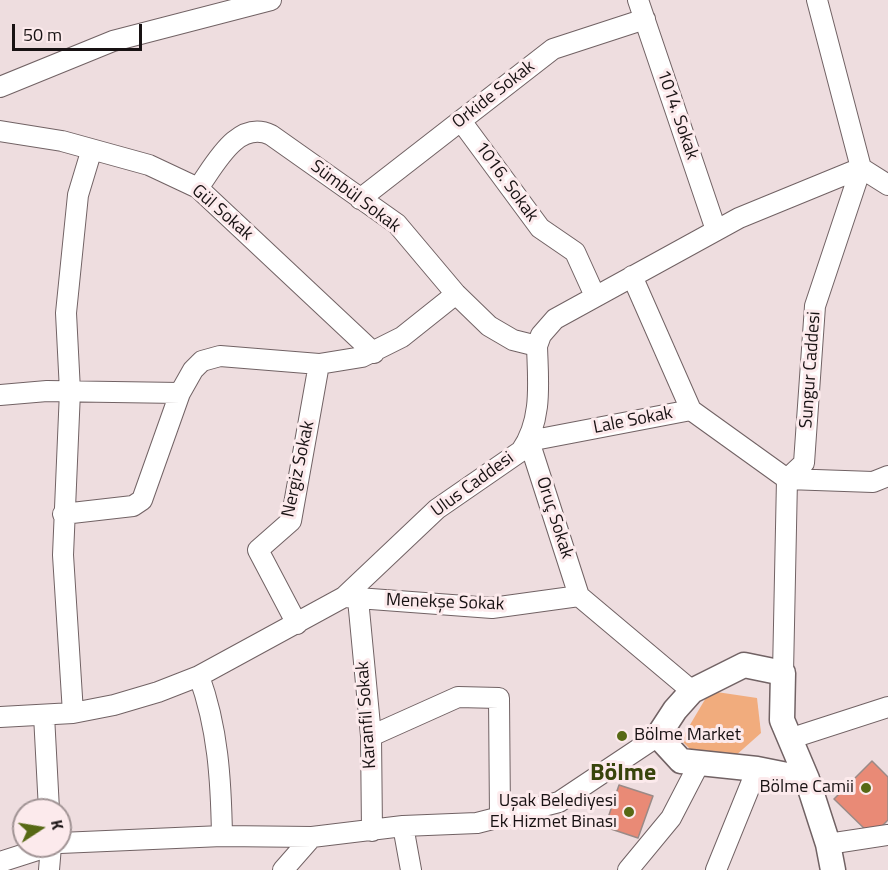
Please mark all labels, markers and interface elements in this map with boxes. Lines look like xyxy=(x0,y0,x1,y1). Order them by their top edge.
scale bar xyxy=(15,12,146,50)
text: 50 m xyxy=(23,21,62,48)
street label: Orkide Sokak xyxy=(448,56,540,134)
street label: 1014. Sokak xyxy=(652,67,702,163)
street label: 1016. Sokak xyxy=(470,138,542,226)
street label: Sümbül Sokak xyxy=(306,156,404,238)
street label: Gül Sokak xyxy=(187,180,257,246)
street label: Sungur Caddesi xyxy=(796,311,826,429)
street label: Lale Sokak xyxy=(592,403,674,439)
street label: Nergiz Sokak xyxy=(278,419,320,519)
street label: Ulus Caddesi xyxy=(427,448,519,522)
street label: Oruç Sokak xyxy=(531,474,577,562)
street label: Menekşe Sokak xyxy=(385,590,505,616)
street label: Karanfil Sokak xyxy=(352,661,382,769)
place label: Bölme Market xyxy=(634,725,741,747)
marker: Bölme Market xyxy=(615,729,629,743)
district label: Bölme xyxy=(590,760,656,788)
place label: Bölme Camii xyxy=(759,777,854,799)
marker: Bölme Camii xyxy=(859,781,873,795)
place label: Uşak Belediyesi Ek Hizmet Binası xyxy=(490,791,617,834)
north arrow xyxy=(12,798,72,858)
marker: Uşak Belediyesi Ek Hizmet Binası xyxy=(622,805,636,819)
text: K xyxy=(45,818,70,832)

